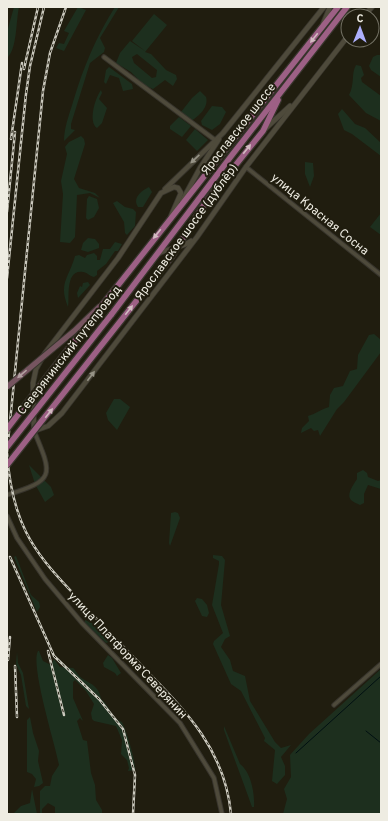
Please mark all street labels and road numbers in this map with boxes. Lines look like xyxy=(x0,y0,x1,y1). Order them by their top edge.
street label: Ярославское шоссе xyxy=(198,80,280,179)
street label: Ярославское шоссе (дублёр) xyxy=(132,161,242,304)
street label: улица Красная Сосна xyxy=(267,170,372,259)
street label: Северянинский путепровод xyxy=(14,283,125,419)
street label: улица Платформа Северянин xyxy=(64,589,190,723)

